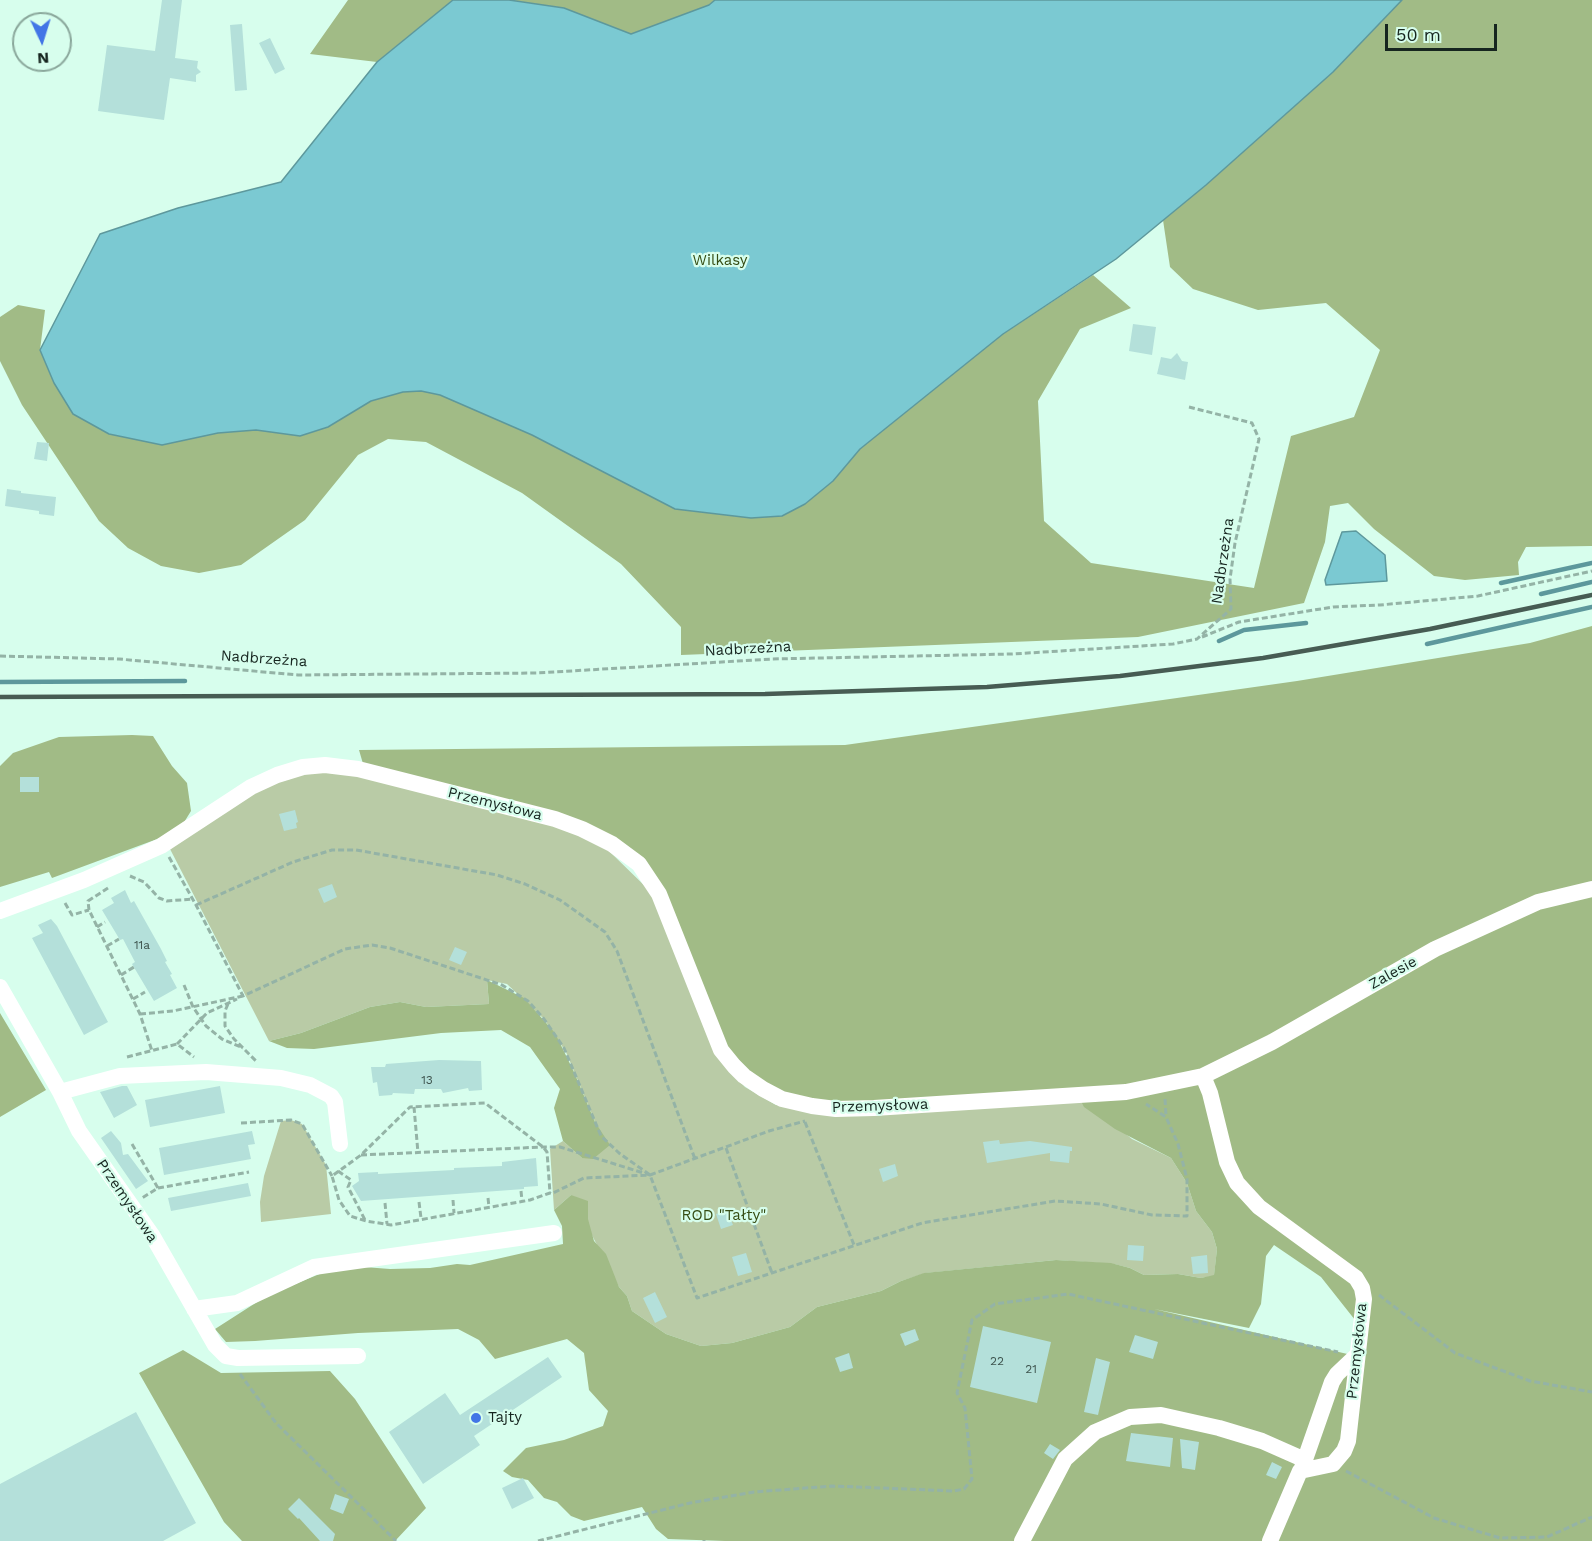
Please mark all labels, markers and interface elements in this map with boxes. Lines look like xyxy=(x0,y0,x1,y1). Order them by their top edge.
north arrow xyxy=(12,12,72,72)
scale bar xyxy=(1388,12,1500,50)
text: 50 m xyxy=(1396,24,1441,45)
text: N xyxy=(37,49,50,68)
park label: Wilkasy xyxy=(692,252,748,270)
street label: Nadbrzeżna xyxy=(1208,517,1238,605)
street label: Nadbrzeżna xyxy=(704,638,792,660)
street label: Nadbrzeżna xyxy=(220,647,308,671)
street label: Przemysłowa xyxy=(446,784,544,824)
house number: 11a xyxy=(134,938,150,952)
street label: Zalesie xyxy=(1366,953,1420,993)
house number: 13 xyxy=(421,1073,433,1087)
street label: Przemysłowa xyxy=(831,1095,929,1117)
street label: Przemysłowa xyxy=(93,1156,161,1246)
park label: ROD "Tałty" xyxy=(682,1207,766,1225)
street label: Przemysłowa xyxy=(1343,1302,1371,1400)
house number: 22 xyxy=(990,1354,1004,1368)
house number: 21 xyxy=(1025,1362,1037,1376)
place label: Tajty xyxy=(488,1409,522,1427)
marker: Tajty xyxy=(469,1411,483,1425)

